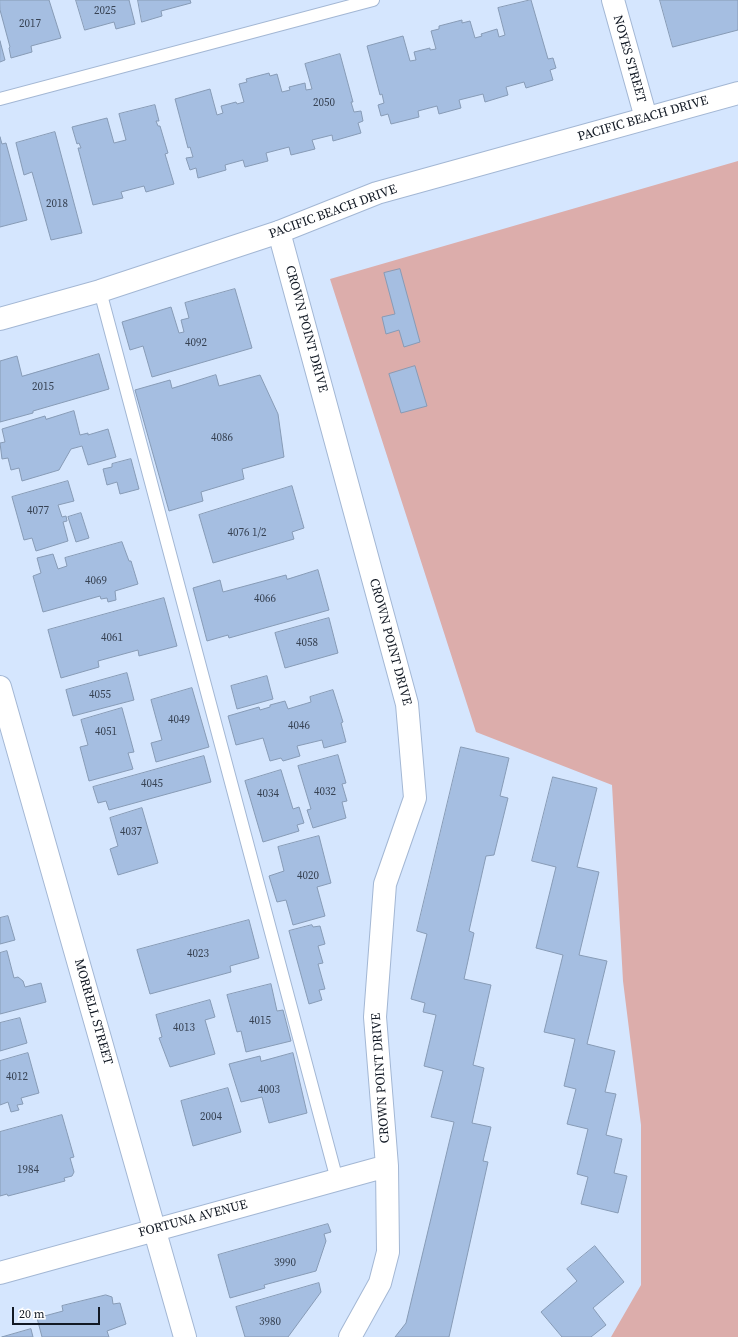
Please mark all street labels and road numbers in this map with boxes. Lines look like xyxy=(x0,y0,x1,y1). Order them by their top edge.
street label: NOYES STREET xyxy=(609,14,649,104)
street label: PACIFIC BEACH DRIVE xyxy=(576,93,710,145)
street label: PACIFIC BEACH DRIVE xyxy=(267,182,399,242)
street label: CROWN POINT DRIVE xyxy=(282,264,330,394)
street label: CROWN POINT DRIVE xyxy=(366,577,414,707)
street label: MORRELL STREET xyxy=(70,957,116,1067)
street label: CROWN POINT DRIVE xyxy=(369,1012,393,1144)
street label: FORTUNA AVENUE xyxy=(137,1197,249,1241)

